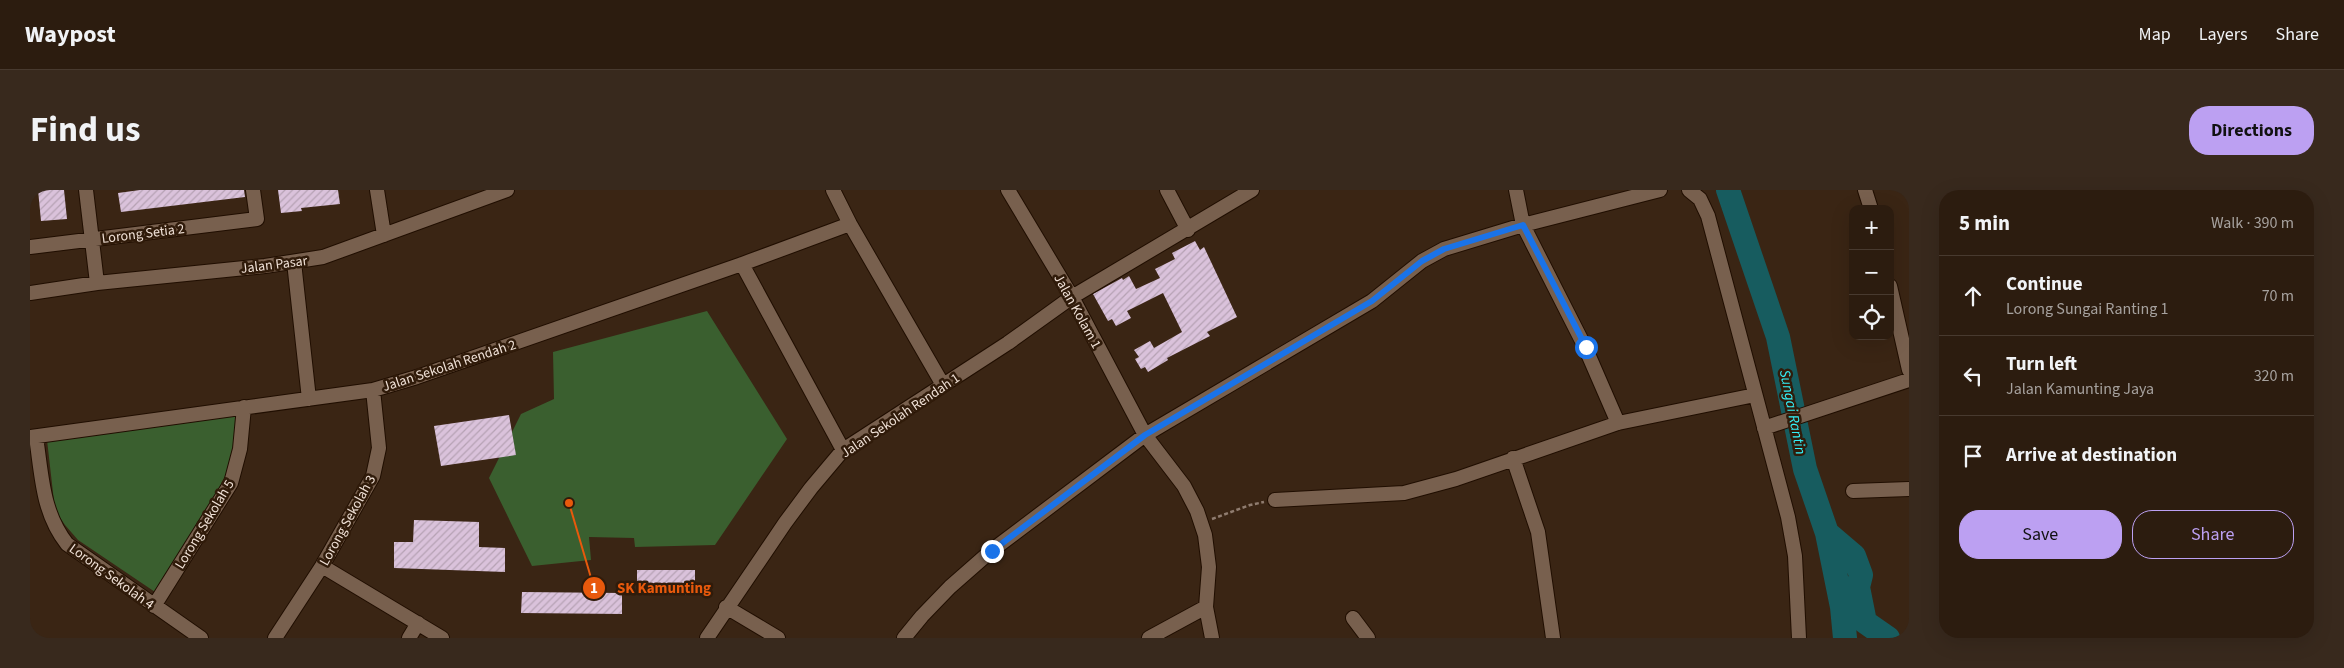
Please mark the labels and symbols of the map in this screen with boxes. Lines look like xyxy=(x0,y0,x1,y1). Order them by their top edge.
street label: Lorong Setia 2 xyxy=(101,219,186,249)
street label: Jalan Pasar xyxy=(240,251,309,279)
street label: Jalan Kolam 1 xyxy=(1048,271,1106,352)
street label: Jalan Sekolah Rendah 2 xyxy=(380,335,519,397)
route start xyxy=(1575,336,1598,359)
water label: Sungai Rantin xyxy=(1774,368,1811,457)
street label: Jalan Sekolah Rendah 1 xyxy=(837,369,964,463)
street label: Lorong Sekolah 3 xyxy=(315,472,381,569)
street label: Lorong Sekolah 5 xyxy=(170,476,239,573)
street label: Lorong Sekolah 4 xyxy=(65,539,158,615)
route end xyxy=(981,540,1004,563)
callout: SK Kamunting xyxy=(582,573,721,603)
text: 1 xyxy=(590,578,598,599)
text: SK Kamunting xyxy=(617,578,711,599)

